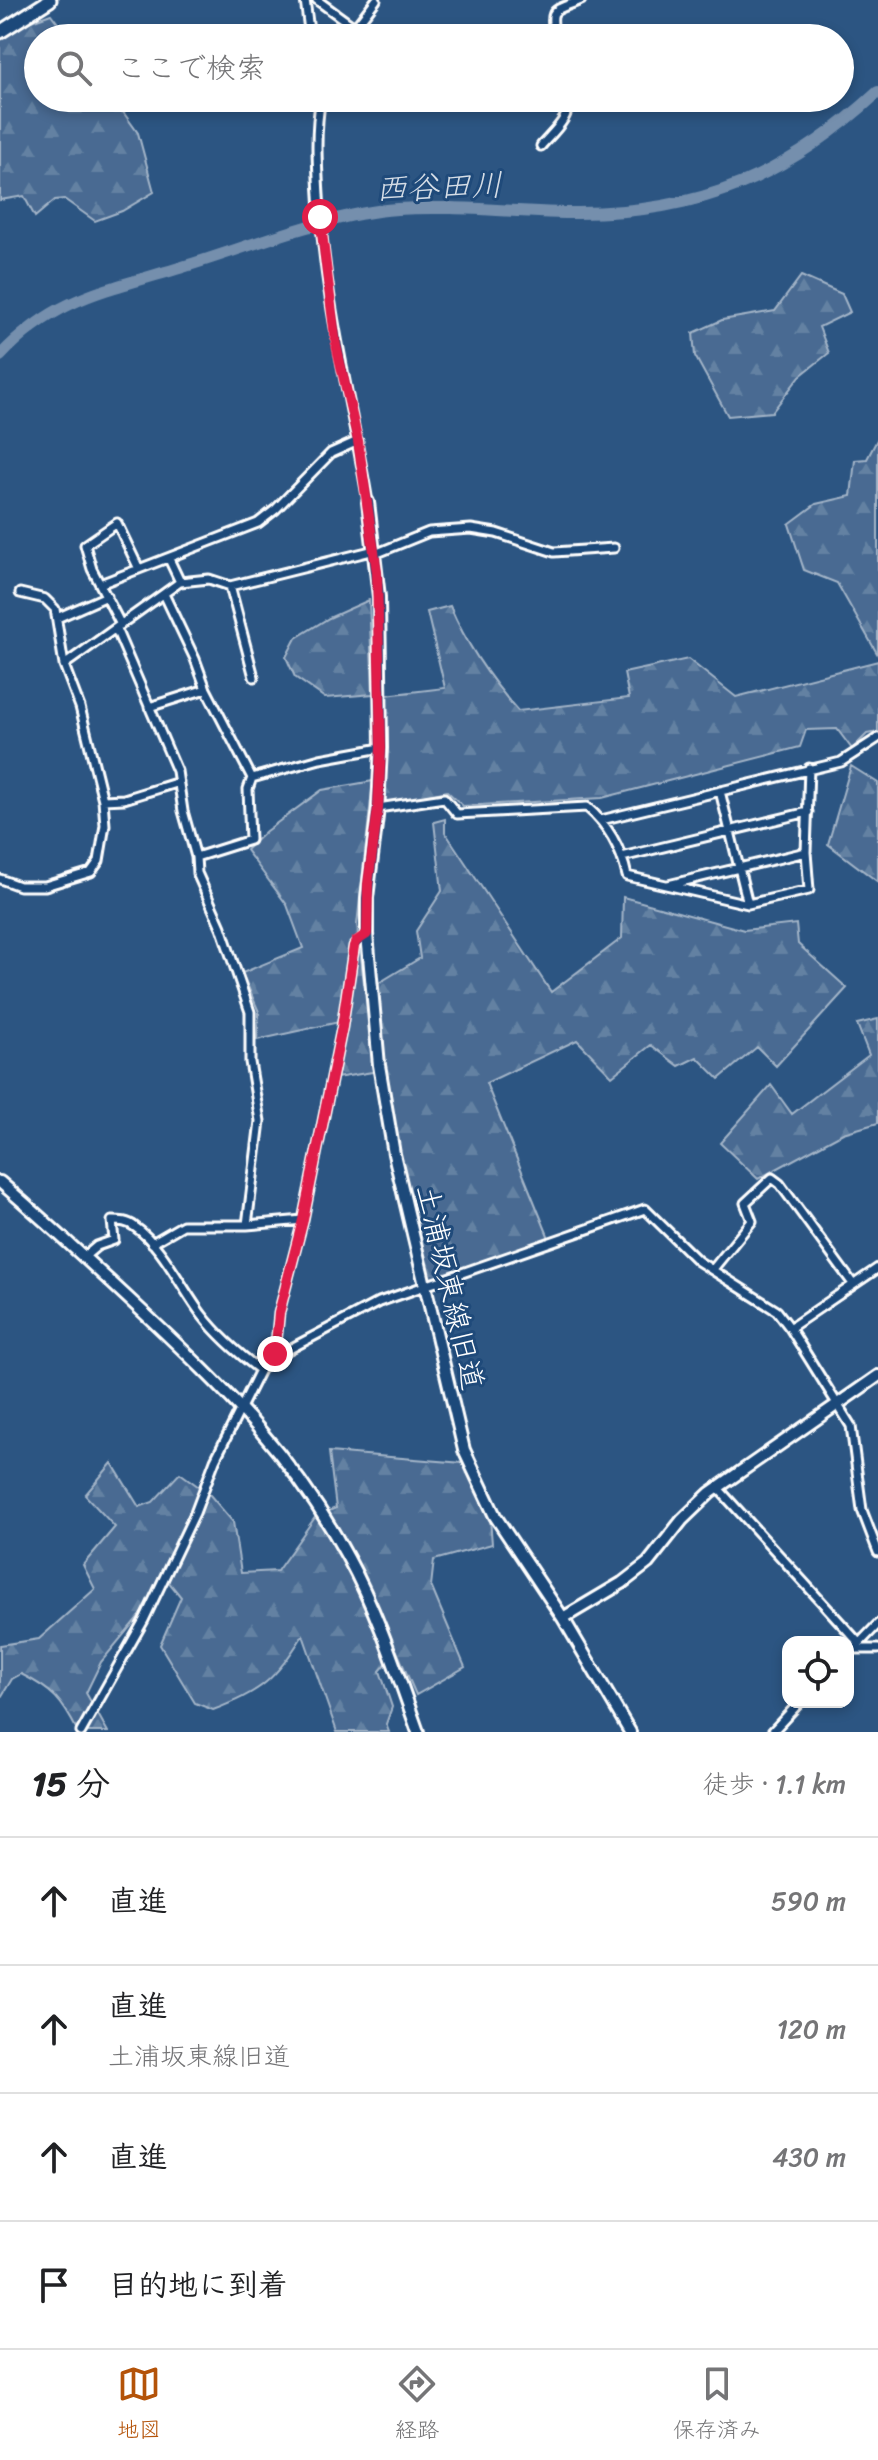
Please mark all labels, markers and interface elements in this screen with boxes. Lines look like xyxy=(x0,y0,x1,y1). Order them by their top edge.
search box xyxy=(24,24,854,112)
text: ここで検索 xyxy=(116,41,266,95)
icon: search xyxy=(52,46,96,90)
water label: 西谷田川 xyxy=(374,156,504,218)
route start xyxy=(302,199,338,235)
street label: 土浦坂東線旧道 xyxy=(400,1179,500,1395)
route end xyxy=(257,1336,293,1372)
map controls xyxy=(782,1636,854,1708)
button: locate xyxy=(782,1636,854,1708)
text: 15 分 xyxy=(32,1754,110,1814)
text: 徒歩 · 1.1 km xyxy=(703,1761,846,1807)
text: 直進 xyxy=(108,1874,168,1928)
text: 590 m xyxy=(771,1878,846,1924)
icon: ahead xyxy=(32,1879,76,1923)
text: 直進 xyxy=(108,1979,168,2033)
text: 120 m xyxy=(777,2006,846,2052)
icon: ahead xyxy=(32,2007,76,2051)
text: 土浦坂東線旧道 xyxy=(108,2033,290,2079)
text: 直進 xyxy=(108,2130,168,2184)
text: 430 m xyxy=(772,2134,846,2180)
icon: ahead xyxy=(32,2135,76,2179)
text: 目的地に到着 xyxy=(108,2258,288,2312)
icon: arrive xyxy=(32,2263,76,2307)
tab: 地図 xyxy=(117,2362,161,2449)
tab: 経路 xyxy=(395,2362,439,2449)
tab: 保存済み xyxy=(673,2362,761,2449)

